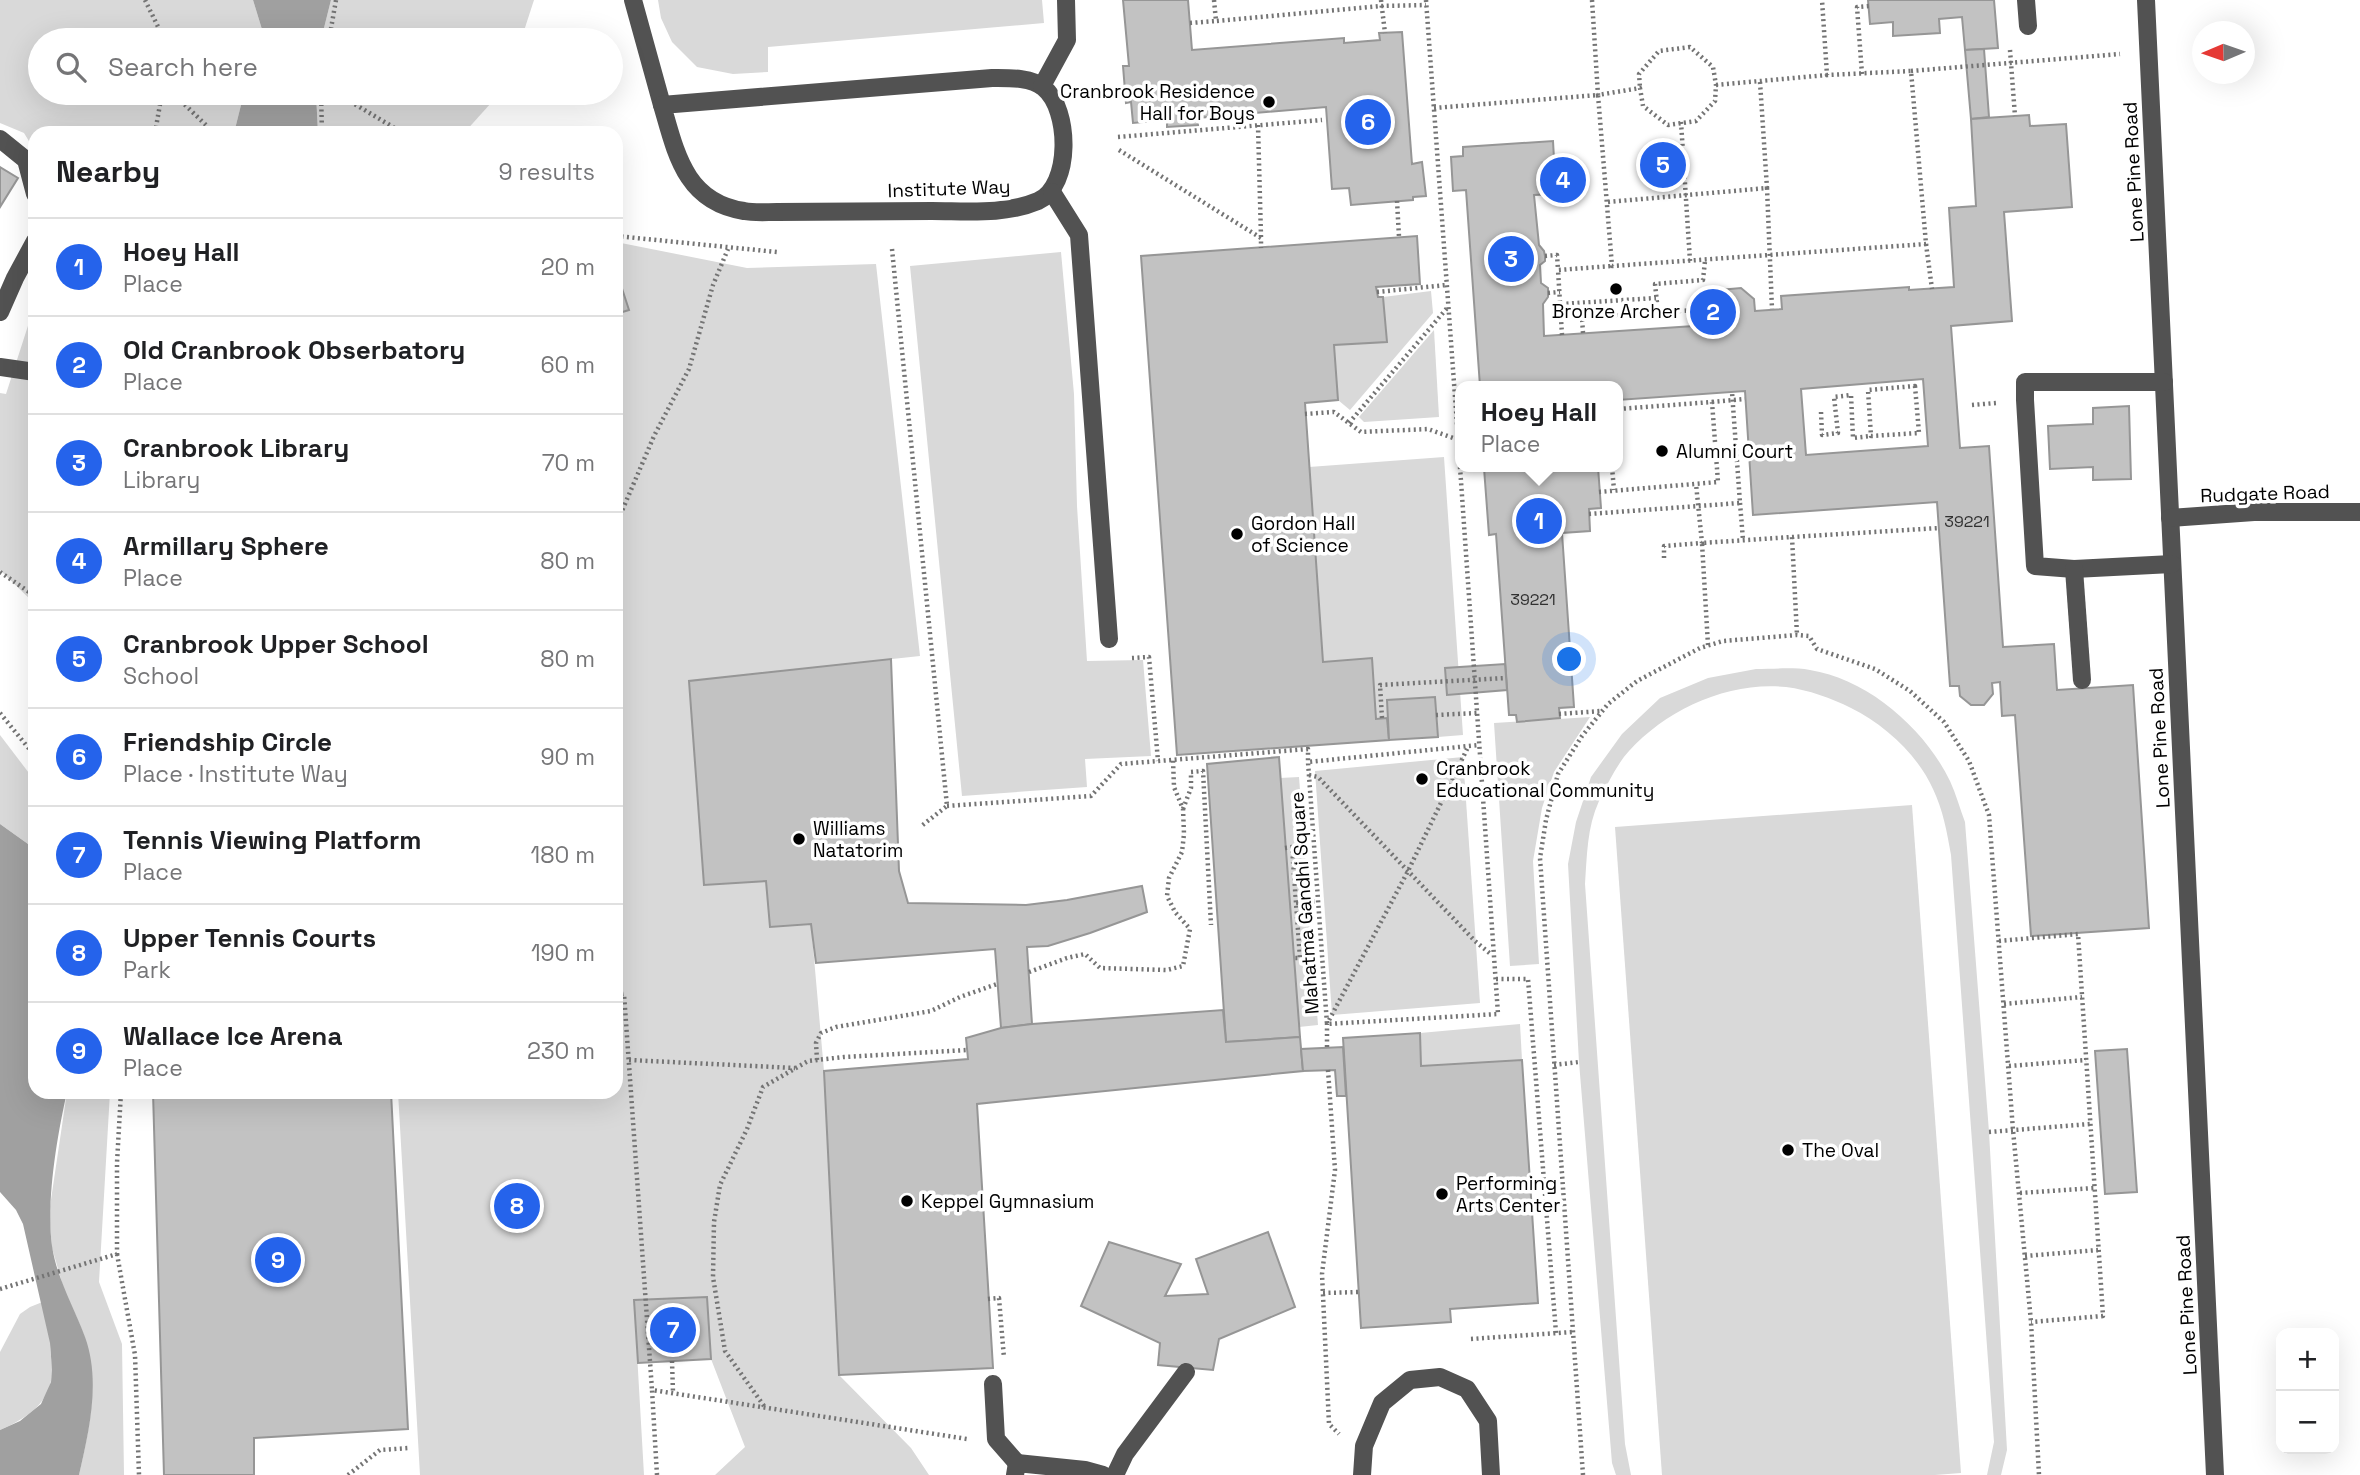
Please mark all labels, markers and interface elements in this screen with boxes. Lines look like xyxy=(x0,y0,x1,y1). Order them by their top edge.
north arrow xyxy=(2192,21,2255,84)
search box xyxy=(28,28,623,105)
icon: search xyxy=(52,48,90,86)
text: Search here xyxy=(108,50,258,84)
place label: Cranbrook Residence Hall for Boys xyxy=(1060,79,1255,126)
marker: Cranbrook Residence Hall for Boys xyxy=(1261,94,1277,110)
pin: 6 xyxy=(1345,96,1391,148)
street label: Lone Pine Road xyxy=(2117,101,2150,243)
pin: 5 xyxy=(1640,139,1686,191)
text: Nearby xyxy=(56,152,160,191)
pin: 4 xyxy=(1540,154,1586,206)
text: 9 results xyxy=(499,157,595,187)
street label: Institute Way xyxy=(887,174,1011,203)
pin: 3 xyxy=(1488,233,1534,285)
text: Hoey Hall xyxy=(123,235,240,269)
text: 1 xyxy=(74,252,84,282)
text: 20 m xyxy=(541,252,595,282)
text: Place xyxy=(123,269,183,299)
marker: Bronze Archer xyxy=(1608,281,1624,297)
pin: 2 xyxy=(1690,286,1736,338)
place label: Bronze Archer xyxy=(1552,299,1680,324)
text: Old Cranbrook Obserbatory xyxy=(123,333,465,367)
text: 2 xyxy=(72,350,86,380)
text: 60 m xyxy=(540,350,595,380)
text: Place xyxy=(123,367,183,397)
popup xyxy=(1455,381,1623,472)
text: Hoey Hall xyxy=(1481,395,1597,429)
text: Place xyxy=(1481,429,1540,459)
text: Cranbrook Library xyxy=(123,431,349,465)
place label: Alumni Court xyxy=(1676,439,1793,464)
marker: Alumni Court xyxy=(1654,443,1670,459)
text: 3 xyxy=(72,448,86,478)
text: 70 m xyxy=(542,448,595,478)
text: Library xyxy=(123,465,200,495)
street label: Rudgate Road xyxy=(2200,479,2330,508)
pin: 1 xyxy=(1516,495,1562,547)
place label: Gordon Hall of Science xyxy=(1251,511,1355,558)
house number: 39221 xyxy=(1944,511,1990,532)
marker: Gordon Hall of Science xyxy=(1229,526,1245,542)
text: Armillary Sphere xyxy=(123,529,329,563)
text: 4 xyxy=(72,546,86,576)
text: 80 m xyxy=(540,546,595,576)
text: Place xyxy=(123,563,183,593)
house number: 39221 xyxy=(1510,589,1556,610)
text: Cranbrook Upper School xyxy=(123,627,429,661)
your location xyxy=(1552,642,1586,676)
text: 5 xyxy=(72,644,86,674)
text: 80 m xyxy=(540,644,595,674)
text: School xyxy=(123,661,199,691)
street label: Lone Pine Road xyxy=(2143,667,2176,809)
text: Friendship Circle xyxy=(123,725,332,759)
text: 6 xyxy=(72,742,86,772)
text: 90 m xyxy=(540,742,595,772)
place label: Cranbrook Educational Community xyxy=(1436,756,1654,803)
text: Place · Institute Way xyxy=(123,759,348,789)
marker: Cranbrook Educational Community xyxy=(1414,771,1430,787)
street label: Mahatma Gandhi Square xyxy=(1284,791,1325,1015)
place label: Williams Natatorim xyxy=(813,816,903,863)
text: Tennis Viewing Platform xyxy=(123,823,421,857)
marker: Williams Natatorim xyxy=(791,831,807,847)
text: 7 xyxy=(73,840,85,870)
text: 180 m xyxy=(531,840,595,870)
text: Place xyxy=(123,857,183,887)
text: Upper Tennis Courts xyxy=(123,921,376,955)
text: 8 xyxy=(72,938,86,968)
text: 190 m xyxy=(531,938,595,968)
text: Park xyxy=(123,955,171,985)
text: Wallace Ice Arena xyxy=(123,1019,342,1053)
text: 9 xyxy=(72,1036,86,1066)
text: 230 m xyxy=(527,1036,595,1066)
text: Place xyxy=(123,1053,183,1083)
place label: The Oval xyxy=(1802,1138,1879,1163)
marker: The Oval xyxy=(1780,1142,1796,1158)
place label: Performing Arts Center xyxy=(1456,1171,1560,1218)
pin: 8 xyxy=(494,1180,540,1232)
marker: Performing Arts Center xyxy=(1434,1186,1450,1202)
place label: Keppel Gymnasium xyxy=(921,1189,1094,1214)
marker: Keppel Gymnasium xyxy=(899,1193,915,1209)
pin: 9 xyxy=(255,1234,301,1286)
street label: Lone Pine Road xyxy=(2170,1234,2203,1376)
pin: 7 xyxy=(650,1304,696,1356)
map controls xyxy=(2276,1328,2339,1454)
button: + xyxy=(2276,1328,2339,1391)
button: − xyxy=(2276,1391,2339,1454)

